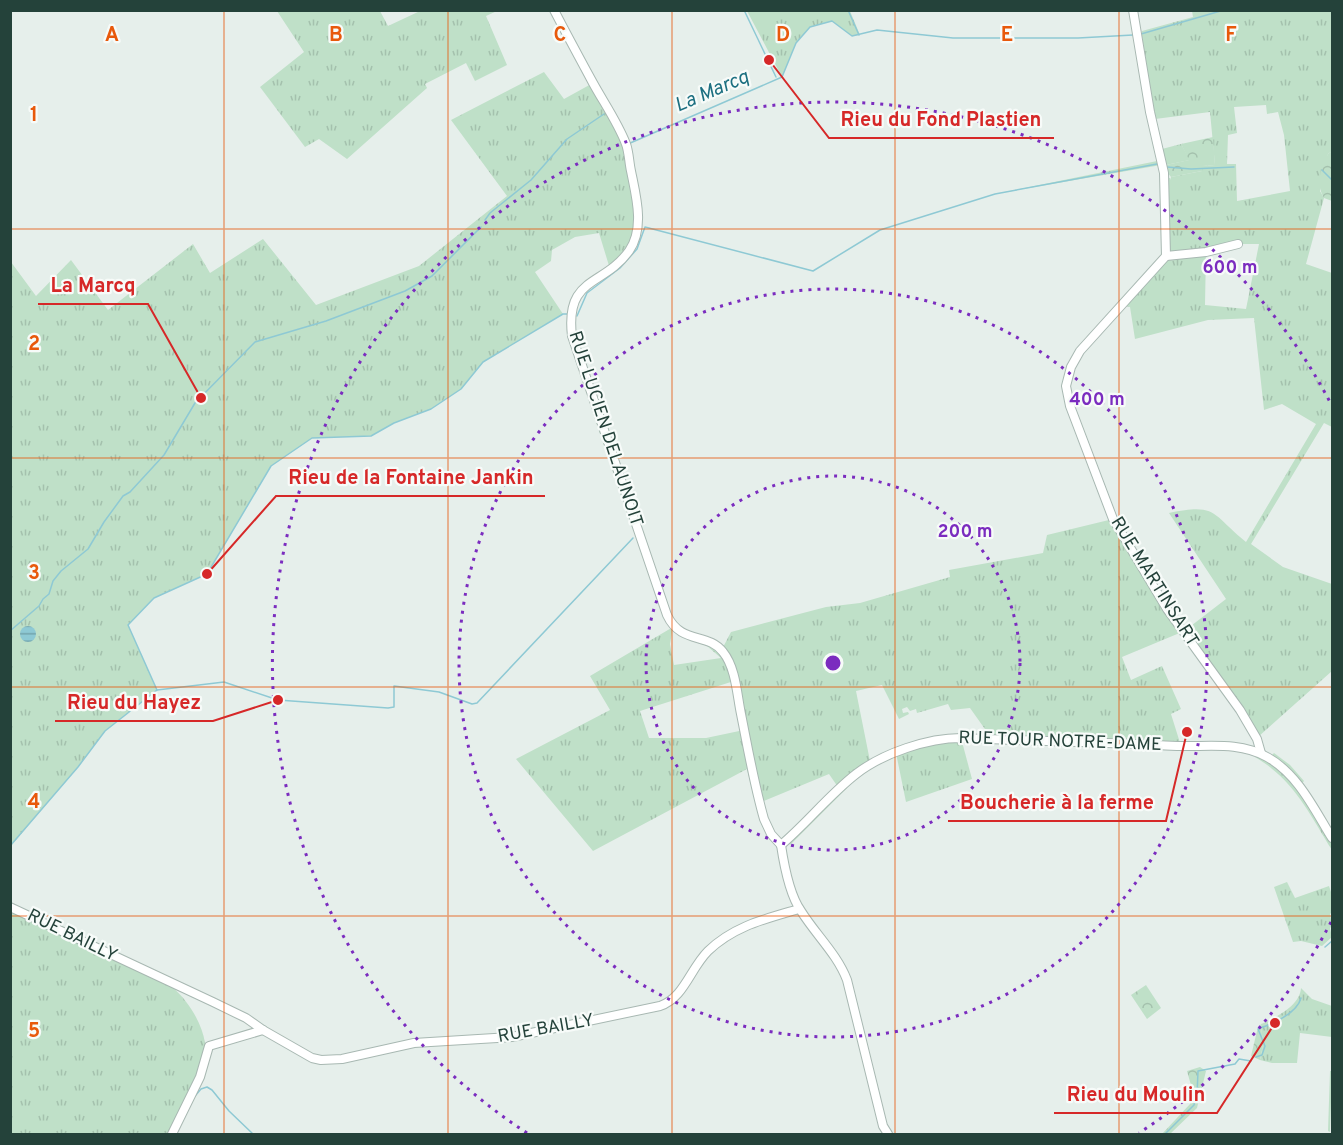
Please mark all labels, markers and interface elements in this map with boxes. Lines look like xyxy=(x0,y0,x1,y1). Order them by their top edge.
text: A xyxy=(105,23,119,49)
text: B xyxy=(329,23,343,49)
text: C xyxy=(554,23,566,49)
text: D xyxy=(776,23,790,49)
text: E xyxy=(1001,23,1013,49)
text: F xyxy=(1225,23,1237,49)
water label: La Marcq xyxy=(671,64,754,119)
callout: Rieu du Fond Plastien xyxy=(829,100,1054,138)
text: 1 xyxy=(30,103,38,129)
text: Rieu du Fond Plastien xyxy=(841,108,1041,134)
text: 600 m xyxy=(1202,257,1258,280)
callout: La Marcq xyxy=(38,266,148,304)
text: La Marcq xyxy=(50,274,136,300)
street label: RUE LUCIEN DELAUNOIT xyxy=(563,328,647,530)
text: 2 xyxy=(28,332,40,358)
text: 400 m xyxy=(1069,389,1125,412)
callout: Rieu de la Fontaine Jankin xyxy=(276,458,545,496)
text: Rieu de la Fontaine Jankin xyxy=(288,466,534,492)
street label: RUE MARTINSART xyxy=(1105,513,1203,651)
text: 200 m xyxy=(937,521,993,544)
text: 3 xyxy=(28,561,40,587)
centre of rings xyxy=(823,653,843,673)
callout: Rieu du Hayez xyxy=(55,683,213,721)
text: Rieu du Hayez xyxy=(67,691,201,717)
street label: RUE TOUR NOTRE-DAME xyxy=(958,727,1162,757)
callout: Boucherie à la ferme xyxy=(948,783,1166,821)
text: 4 xyxy=(28,790,40,816)
text: Boucherie à la ferme xyxy=(960,791,1154,817)
street label: RUE BAILLY xyxy=(23,904,121,968)
street label: RUE BAILLY xyxy=(496,1009,596,1049)
text: 5 xyxy=(28,1019,40,1045)
callout: Rieu du Moulin xyxy=(1054,1075,1217,1113)
text: Rieu du Moulin xyxy=(1067,1083,1205,1109)

